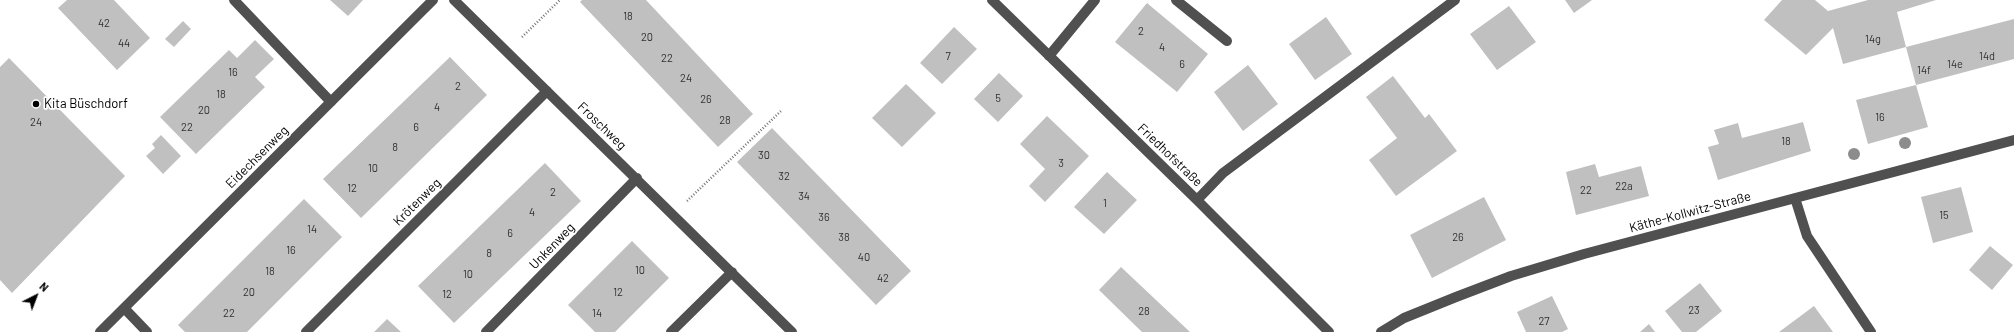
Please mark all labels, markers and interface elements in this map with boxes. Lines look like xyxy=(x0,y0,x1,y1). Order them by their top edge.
house number: 18 xyxy=(623,9,633,23)
house number: 42 xyxy=(98,16,110,30)
house number: 2 xyxy=(1138,24,1144,38)
house number: 20 xyxy=(641,30,653,44)
house number: 14g xyxy=(1865,32,1881,46)
house number: 44 xyxy=(118,36,130,50)
house number: 4 xyxy=(1159,40,1165,54)
house number: 7 xyxy=(945,49,951,63)
house number: 14d xyxy=(1979,49,1995,63)
house number: 22 xyxy=(661,51,673,65)
house number: 6 xyxy=(1179,57,1185,71)
house number: 14e xyxy=(1947,57,1963,71)
house number: 14f xyxy=(1917,63,1931,77)
house number: 16 xyxy=(228,65,238,79)
house number: 24 xyxy=(680,71,692,85)
house number: 2 xyxy=(455,79,461,93)
house number: 18 xyxy=(216,87,226,101)
house number: 5 xyxy=(995,91,1001,105)
house number: 26 xyxy=(700,92,712,106)
place label: Kita Büschdorf xyxy=(44,96,128,112)
marker: Kita Büschdorf xyxy=(31,99,41,109)
street label: Froschweg xyxy=(574,99,630,153)
house number: 4 xyxy=(434,100,440,114)
house number: 20 xyxy=(198,103,210,117)
house number: 16 xyxy=(1875,110,1885,124)
house number: 28 xyxy=(719,113,731,127)
house number: 24 xyxy=(30,115,42,129)
house number: 22 xyxy=(181,120,193,134)
house number: 6 xyxy=(413,120,419,134)
street label: Friedhofstraße xyxy=(1134,120,1206,190)
street label: Eidechsenweg xyxy=(222,122,292,192)
house number: 18 xyxy=(1781,134,1791,148)
house number: 8 xyxy=(392,140,398,154)
house number: 30 xyxy=(758,148,770,162)
house number: 3 xyxy=(1058,156,1064,170)
house number: 10 xyxy=(368,161,378,175)
house number: 32 xyxy=(778,169,790,183)
street label: Krötenweg xyxy=(390,175,444,229)
house number: 22a xyxy=(1615,179,1633,193)
house number: 12 xyxy=(347,181,357,195)
house number: 22 xyxy=(1580,183,1592,197)
house number: 2 xyxy=(550,185,556,199)
street label: Käthe-Kollwitz-Straße xyxy=(1627,188,1753,236)
house number: 34 xyxy=(798,189,810,203)
house number: 1 xyxy=(1103,196,1107,210)
house number: 4 xyxy=(529,205,535,219)
house number: 15 xyxy=(1939,208,1949,222)
house number: 36 xyxy=(818,210,830,224)
street label: Unkenweg xyxy=(526,220,578,272)
house number: 14 xyxy=(307,222,317,236)
house number: 6 xyxy=(507,226,513,240)
house number: 38 xyxy=(838,230,850,244)
house number: 26 xyxy=(1452,230,1464,244)
house number: 16 xyxy=(286,243,296,257)
house number: 8 xyxy=(486,246,492,260)
house number: 40 xyxy=(858,250,870,264)
house number: 10 xyxy=(635,263,645,277)
house number: 18 xyxy=(265,264,275,278)
house number: 10 xyxy=(463,267,473,281)
house number: 42 xyxy=(877,271,889,285)
north arrow xyxy=(16,276,56,316)
text: N xyxy=(37,279,51,294)
house number: 20 xyxy=(243,285,255,299)
house number: 12 xyxy=(613,285,623,299)
house number: 12 xyxy=(442,287,452,301)
house number: 23 xyxy=(1688,303,1700,317)
house number: 28 xyxy=(1138,304,1150,318)
house number: 22 xyxy=(223,306,235,320)
house number: 14 xyxy=(592,306,602,320)
house number: 27 xyxy=(1538,314,1550,328)

